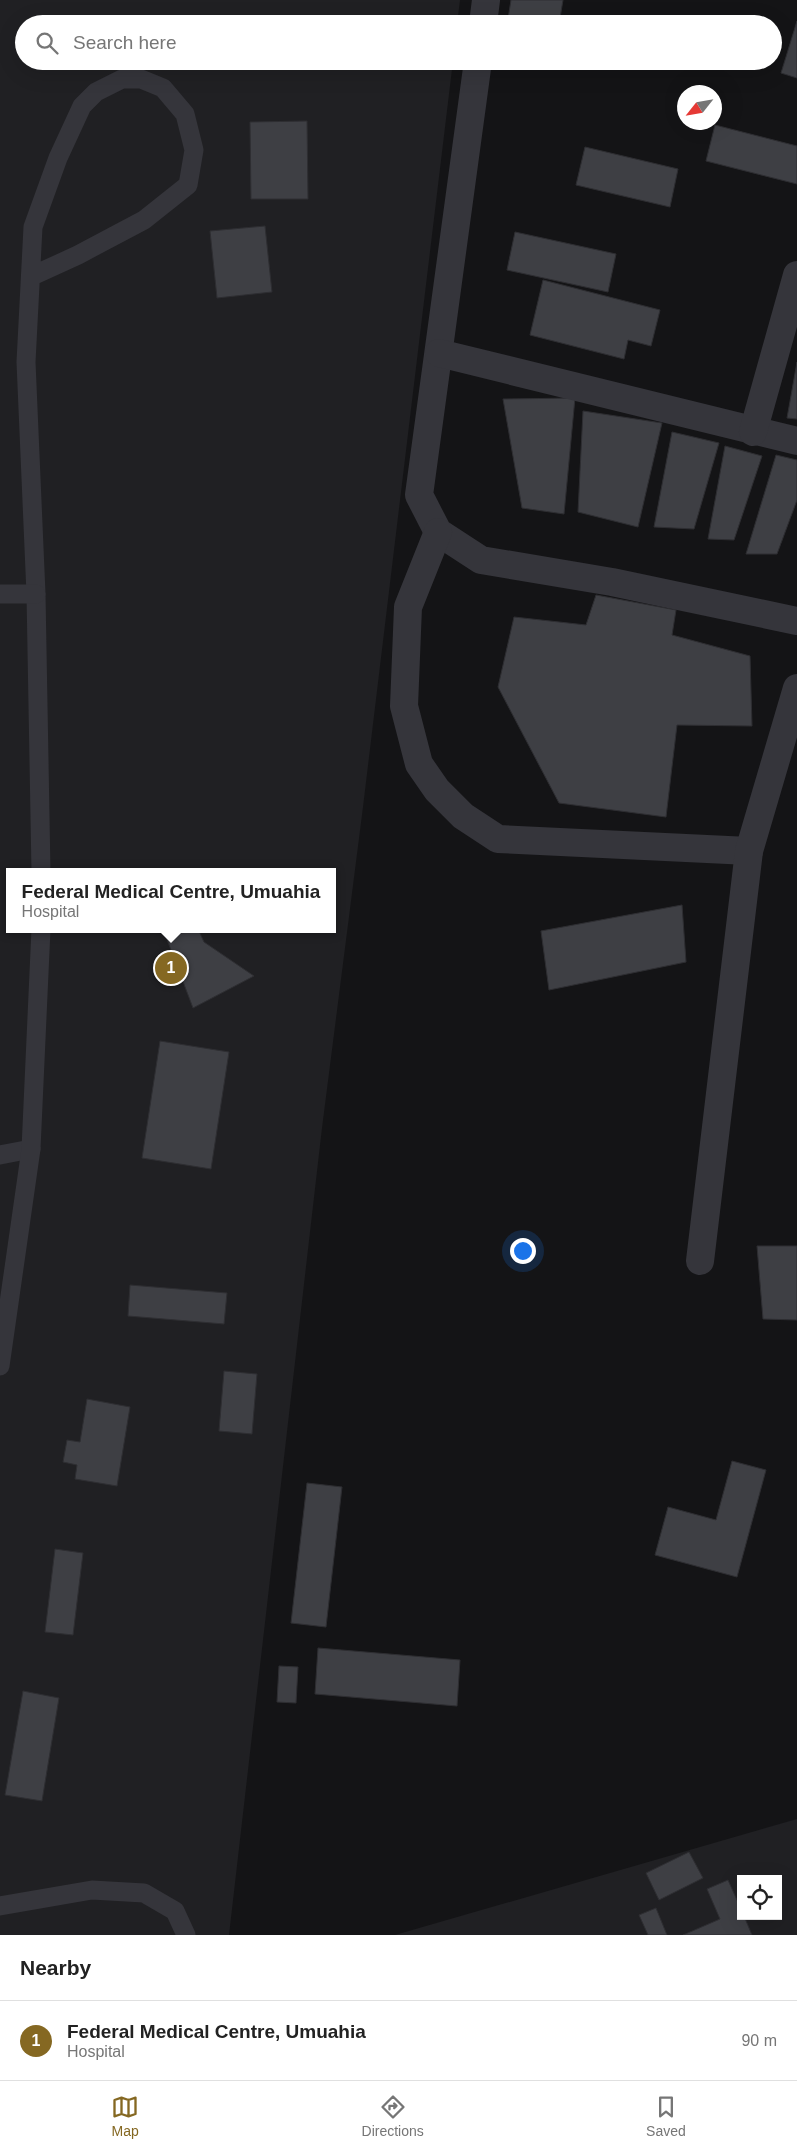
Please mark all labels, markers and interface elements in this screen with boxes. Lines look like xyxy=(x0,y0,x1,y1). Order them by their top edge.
search box xyxy=(15,15,782,70)
icon: search xyxy=(33,29,61,57)
text: Search here xyxy=(73,32,177,53)
north arrow xyxy=(677,85,722,130)
popup xyxy=(6,868,336,933)
text: Federal Medical Centre, Umuahia xyxy=(22,881,320,902)
text: Hospital xyxy=(22,903,79,920)
pin: 1 xyxy=(155,949,187,987)
your location xyxy=(510,1238,536,1264)
map controls xyxy=(737,1875,782,1920)
button: locate xyxy=(737,1875,782,1920)
text: Nearby xyxy=(20,1956,91,1979)
text: Federal Medical Centre, Umuahia xyxy=(67,2021,366,2042)
text: 1 xyxy=(32,2032,40,2049)
text: 90 m xyxy=(741,2032,777,2049)
text: Hospital xyxy=(67,2043,125,2060)
tab: Map xyxy=(111,2093,139,2139)
tab: Directions xyxy=(362,2093,424,2139)
tab: Saved xyxy=(646,2093,686,2139)

